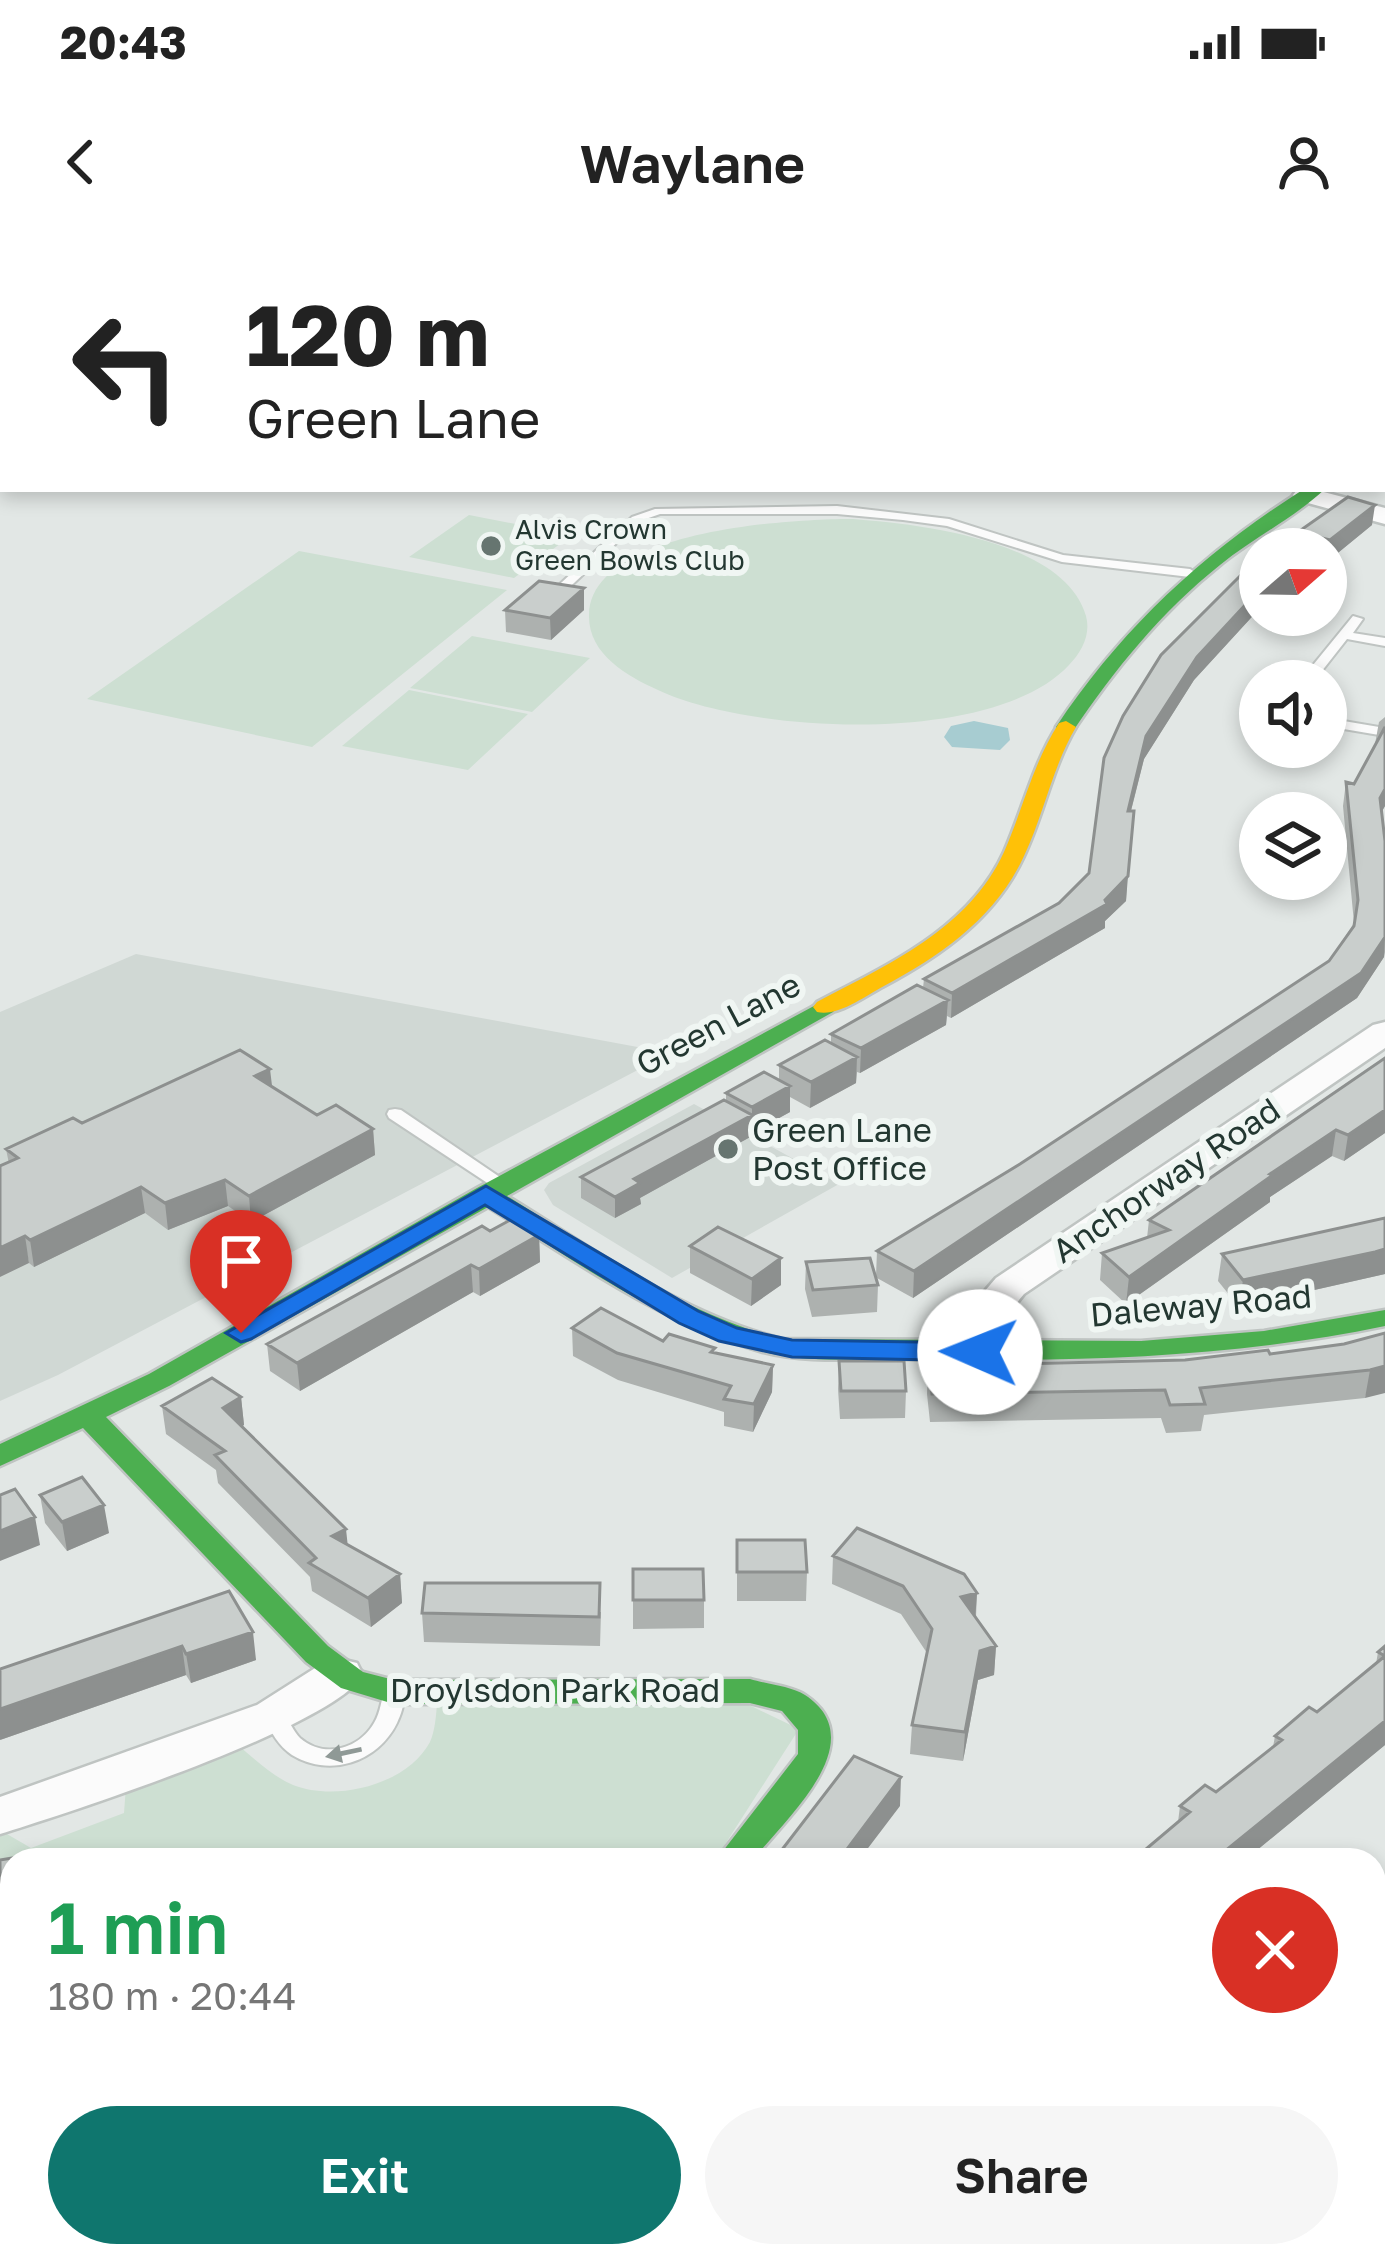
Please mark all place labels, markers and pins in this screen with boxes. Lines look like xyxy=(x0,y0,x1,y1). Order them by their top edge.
place label: Alvis Crown Green Bowls Club xyxy=(515,513,745,576)
marker: Alvis Crown Green Bowls Club xyxy=(478,533,504,559)
place label: Green Lane Post Office xyxy=(752,1110,932,1187)
marker: Green Lane Post Office xyxy=(715,1136,741,1162)
pin xyxy=(190,1210,292,1333)

